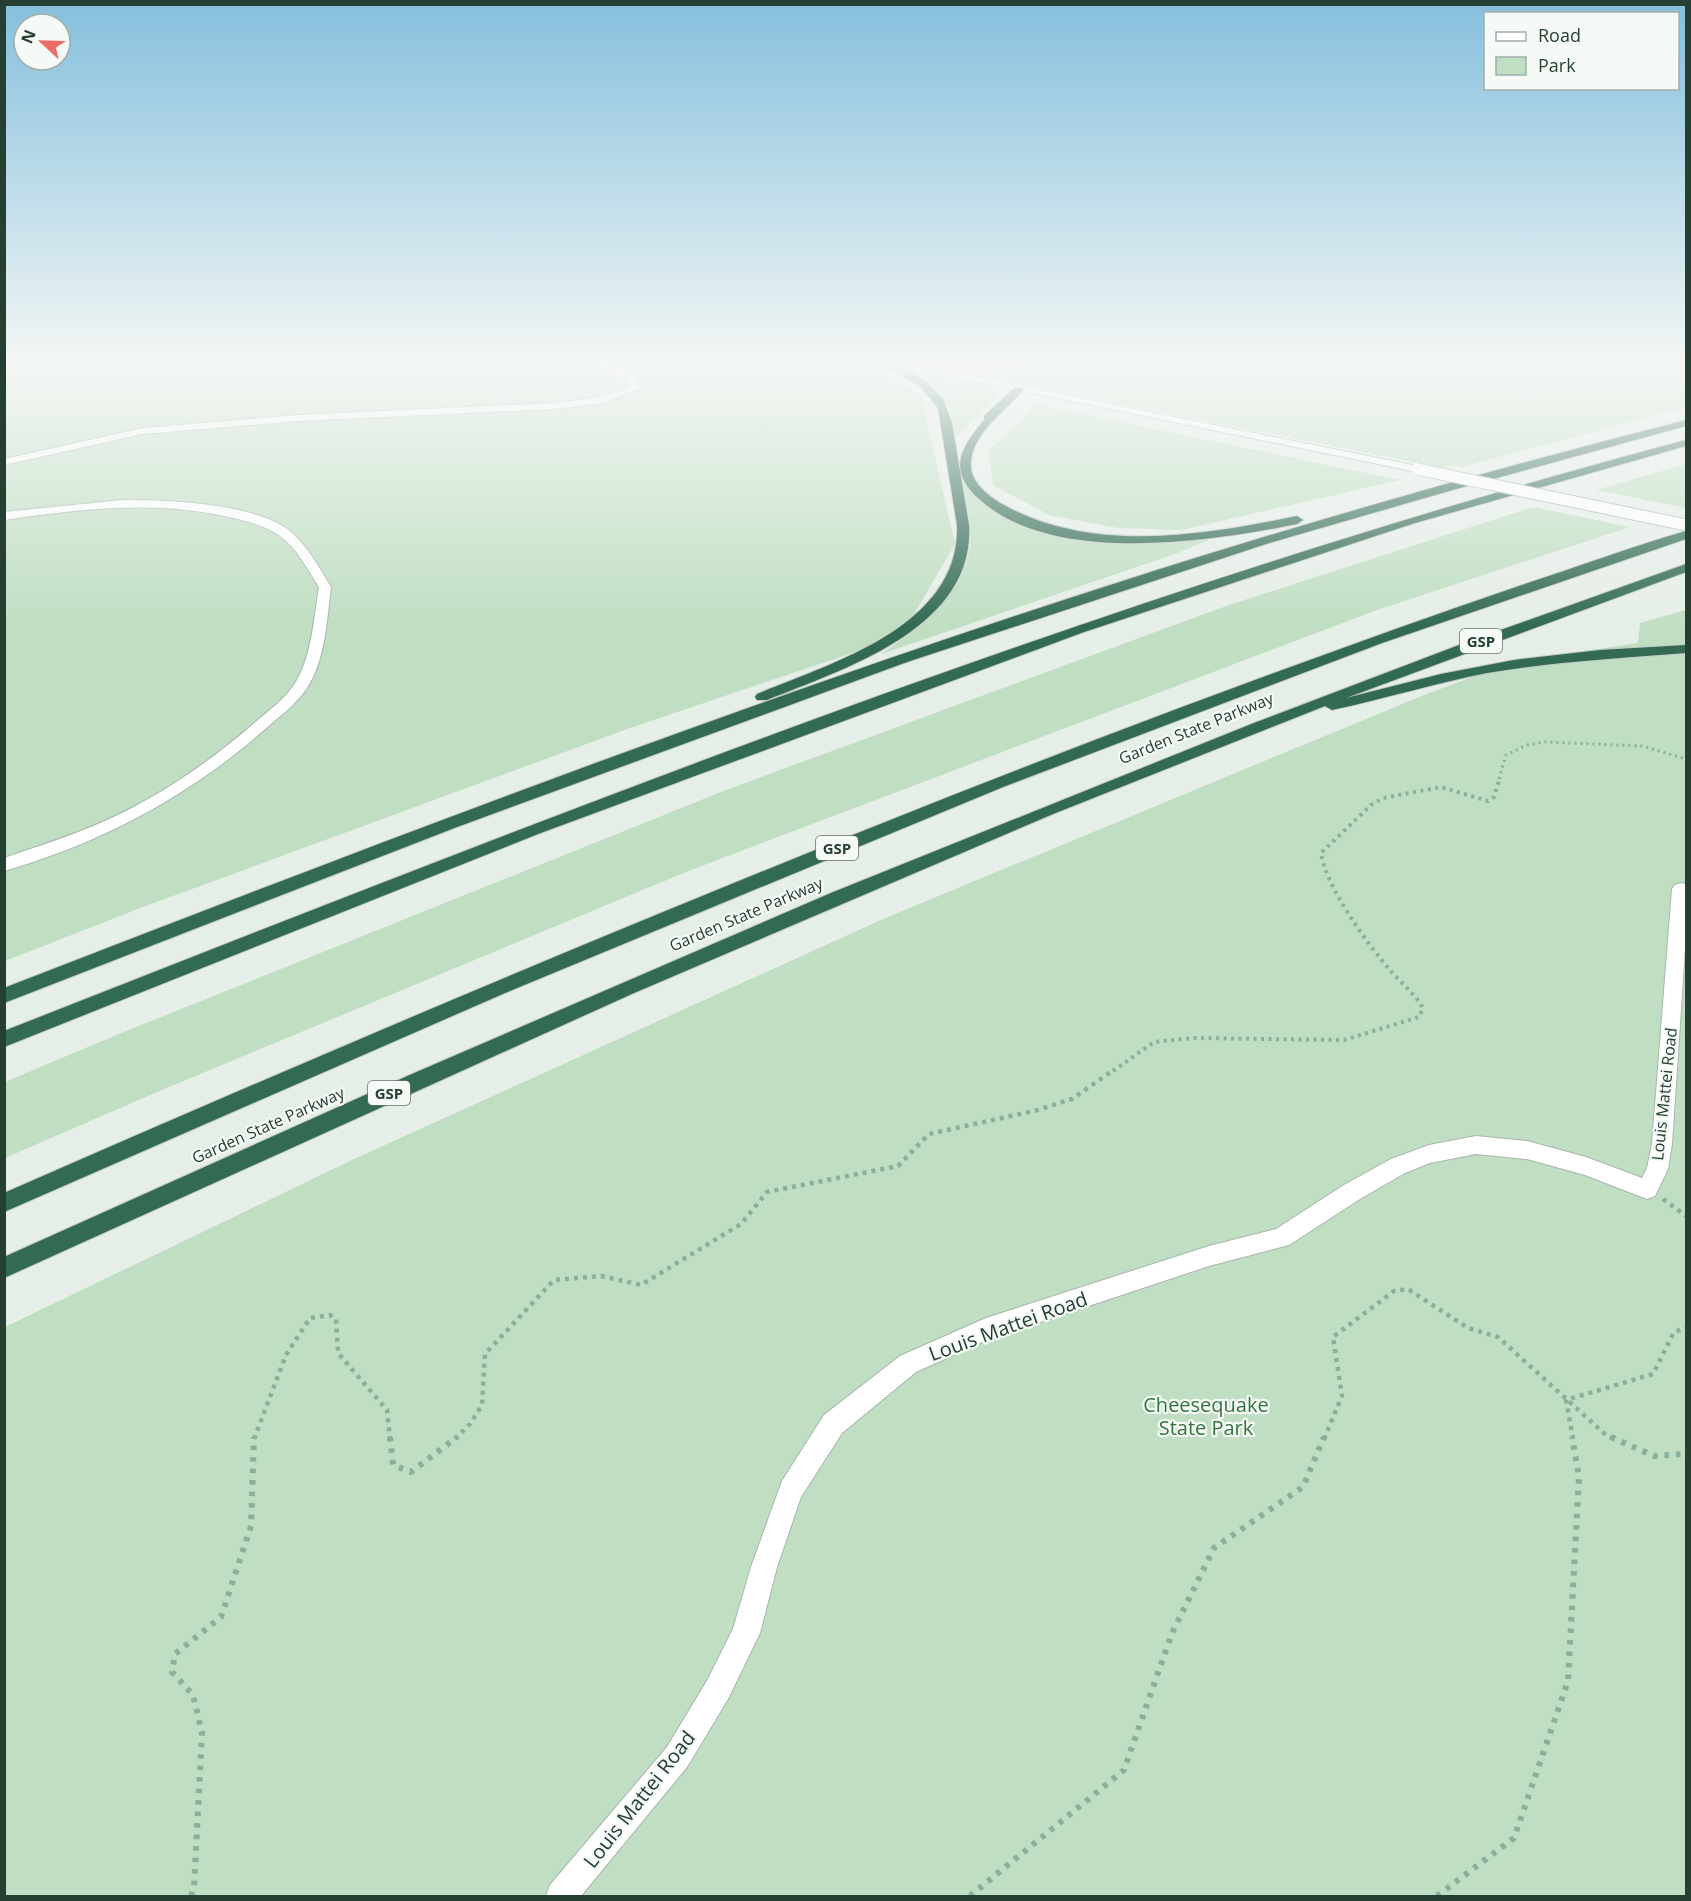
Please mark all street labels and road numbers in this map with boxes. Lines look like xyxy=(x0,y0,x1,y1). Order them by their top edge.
road number: GSP xyxy=(1460,629,1502,653)
street label: Garden State Parkway xyxy=(1115,687,1277,769)
road number: GSP xyxy=(816,836,858,860)
street label: Garden State Parkway xyxy=(666,871,827,956)
street label: Louis Mattei Road xyxy=(1646,1026,1682,1162)
street label: Garden State Parkway xyxy=(188,1081,349,1169)
road number: GSP xyxy=(368,1081,410,1105)
street label: Louis Mattei Road xyxy=(925,1285,1091,1367)
street label: Louis Mattei Road xyxy=(577,1725,701,1873)

